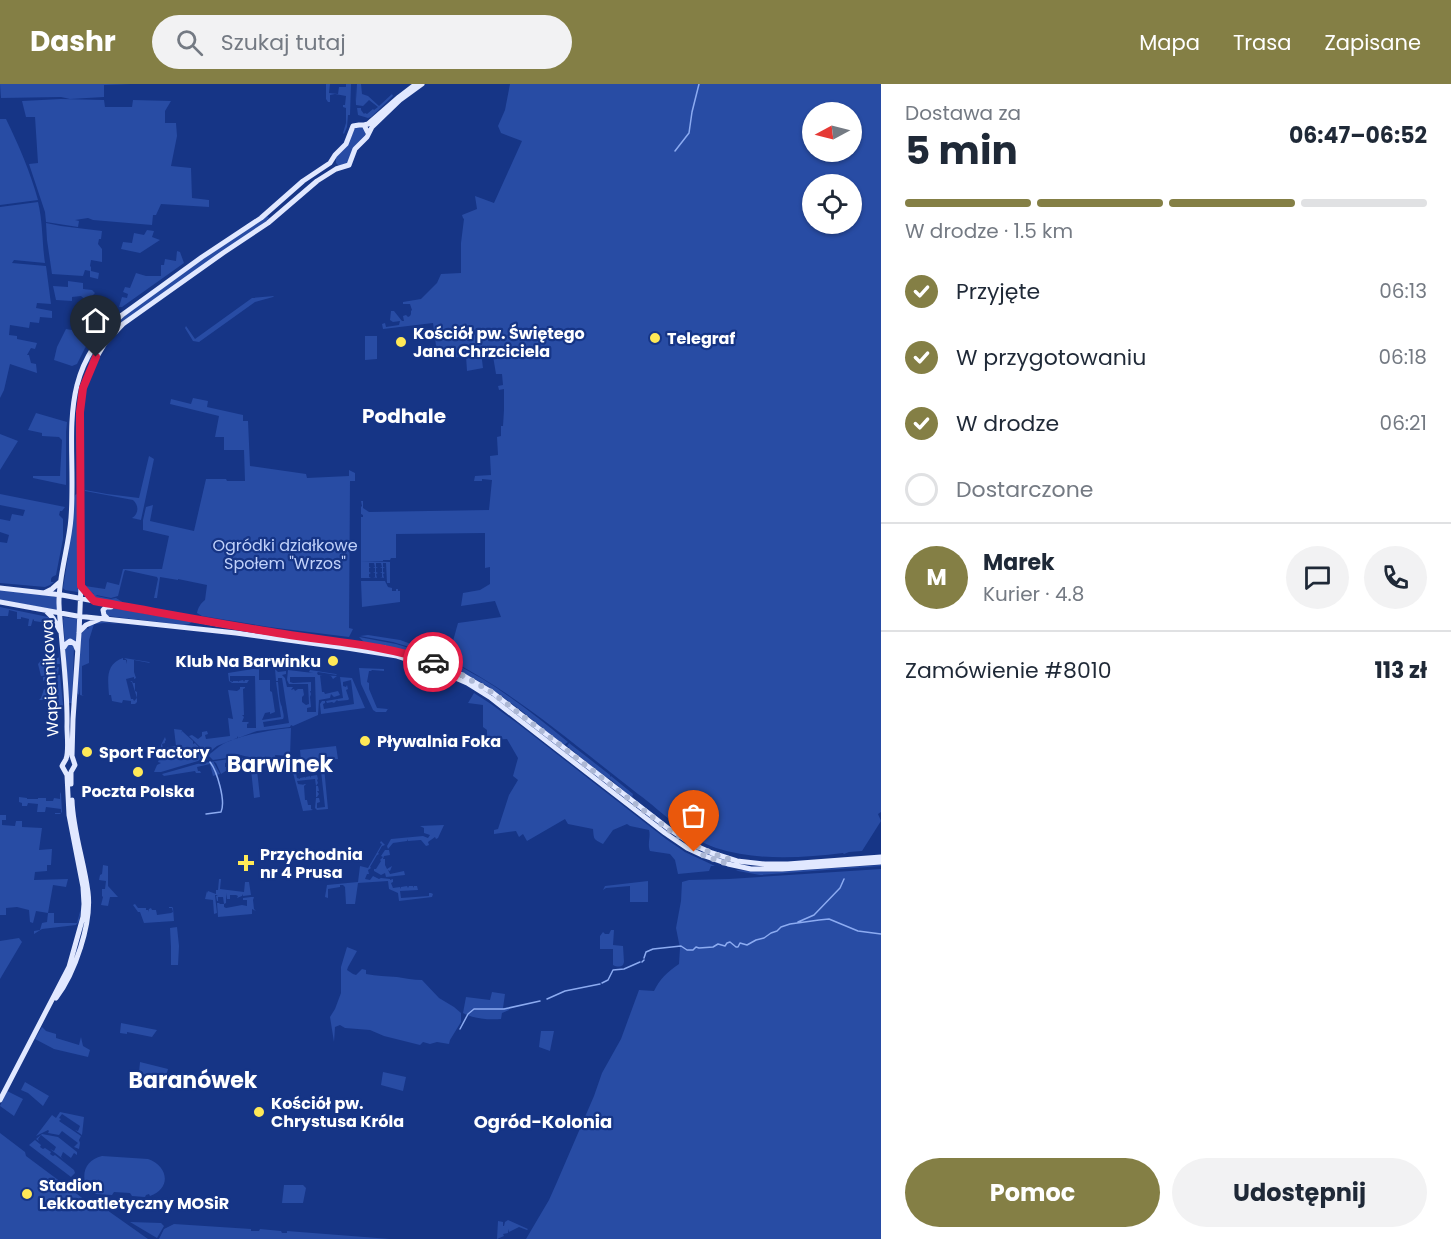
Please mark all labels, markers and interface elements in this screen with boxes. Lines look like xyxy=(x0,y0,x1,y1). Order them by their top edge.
search box xyxy=(152,15,572,69)
text: Dashr xyxy=(30,22,116,61)
icon: search xyxy=(173,26,206,59)
text: Szukaj tutaj xyxy=(221,27,346,58)
text: Mapa xyxy=(1139,28,1200,57)
text: Trasa xyxy=(1233,28,1291,57)
text: Zapisane xyxy=(1324,28,1421,57)
text: Dostawa za xyxy=(905,99,1021,127)
north arrow xyxy=(802,102,862,162)
map controls xyxy=(802,102,862,234)
text: 06:47–06:52 xyxy=(1289,120,1427,151)
text: 5 min xyxy=(905,123,1018,178)
button: locate xyxy=(802,174,862,234)
text: W drodze · 1.5 km xyxy=(905,217,1073,245)
icon: check xyxy=(905,275,938,308)
text: Przyjęte xyxy=(956,276,1040,307)
text: 06:13 xyxy=(1379,277,1427,305)
pin xyxy=(70,295,121,357)
icon: home xyxy=(79,304,112,337)
place label: Kościół pw. Świętego Jana Chrzciciela xyxy=(413,322,585,363)
place label: Telegraf xyxy=(667,327,735,350)
marker: Telegraf xyxy=(648,331,662,345)
marker: Kościół pw. Świętego Jana Chrzciciela xyxy=(394,335,408,349)
icon: check xyxy=(905,341,938,374)
text: W przygotowaniu xyxy=(956,342,1146,373)
text: 06:18 xyxy=(1378,343,1427,371)
district label: Podhale xyxy=(362,402,446,430)
icon: check xyxy=(905,407,938,440)
text: W drodze xyxy=(956,408,1059,439)
text: 06:21 xyxy=(1380,409,1427,437)
text: Dostarczone xyxy=(956,474,1093,505)
park label: Ogródki działkowe Społem "Wrzos" xyxy=(212,534,358,575)
button: chat xyxy=(1286,546,1349,609)
button: phone xyxy=(1364,546,1427,609)
text: Marek xyxy=(983,547,1055,578)
text: M xyxy=(926,562,947,593)
text: Kurier · 4.8 xyxy=(983,580,1084,608)
street label: Wapiennikowa xyxy=(35,619,65,737)
courier xyxy=(403,632,463,692)
icon: car xyxy=(417,646,450,679)
place label: Klub Na Barwinku xyxy=(176,650,321,673)
marker: Klub Na Barwinku xyxy=(326,654,340,668)
text: Zamówienie #8010 xyxy=(905,655,1112,686)
text: 113 zł xyxy=(1375,655,1427,686)
place label: Pływalnia Foka xyxy=(377,730,501,753)
marker: Pływalnia Foka xyxy=(358,734,372,748)
place label: Sport Factory xyxy=(99,741,210,764)
marker: Sport Factory xyxy=(80,745,94,759)
district label: Barwinek xyxy=(227,749,334,780)
marker: Poczta Polska xyxy=(131,765,145,779)
place label: Poczta Polska xyxy=(81,780,195,803)
pin xyxy=(668,790,719,852)
icon: bag xyxy=(677,799,710,832)
place label: Przychodnia nr 4 Prusa xyxy=(260,843,363,884)
marker: Przychodnia nr 4 Prusa xyxy=(237,854,255,872)
district label: Baranówek xyxy=(129,1065,258,1096)
place label: Kościół pw. Chrystusa Króla xyxy=(271,1092,404,1133)
marker: Kościół pw. Chrystusa Króla xyxy=(252,1105,266,1119)
district label: Ogród-Kolonia xyxy=(474,1109,612,1134)
button: Pomoc xyxy=(905,1158,1160,1227)
button: Udostępnij xyxy=(1172,1158,1427,1227)
place label: Stadion Lekkoatletyczny MOSiR xyxy=(39,1174,229,1215)
marker: Stadion Lekkoatletyczny MOSiR xyxy=(20,1187,34,1201)

